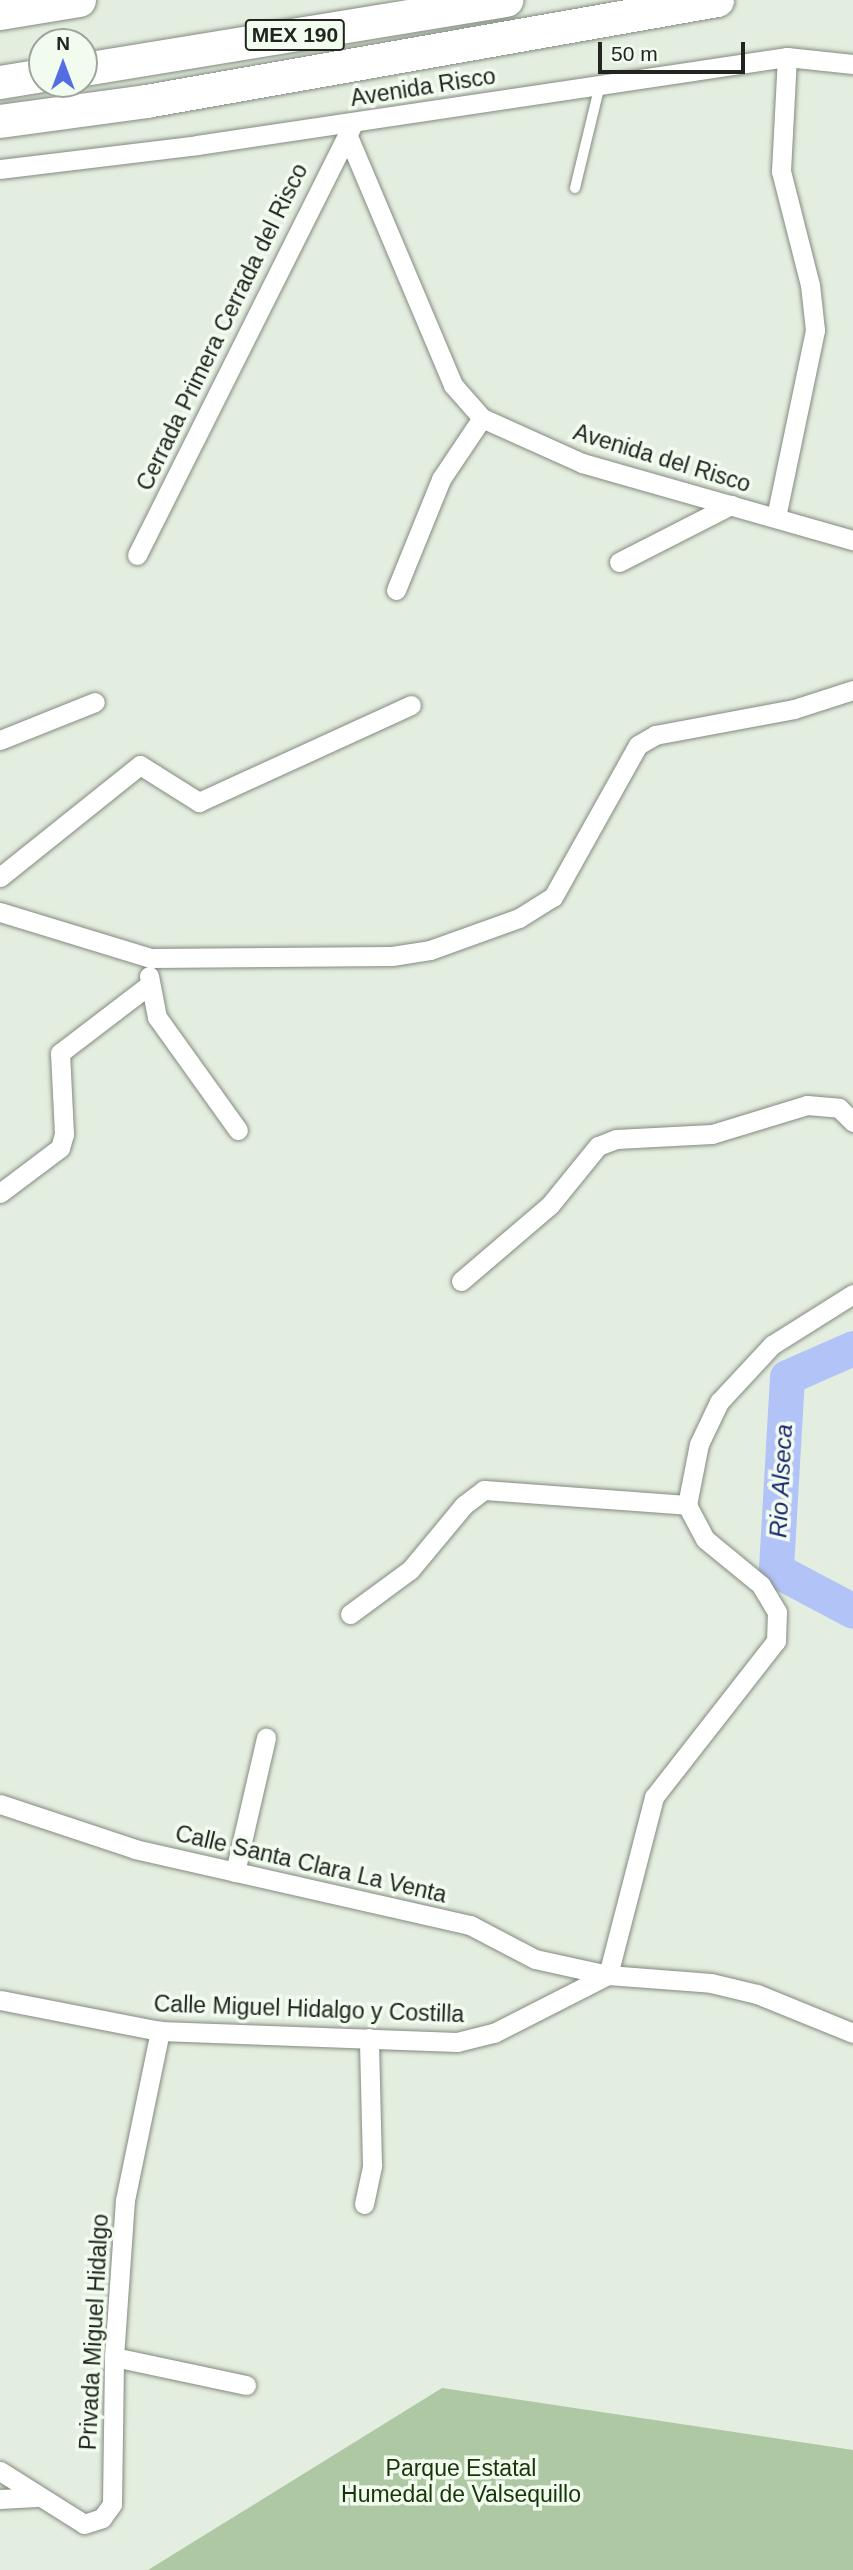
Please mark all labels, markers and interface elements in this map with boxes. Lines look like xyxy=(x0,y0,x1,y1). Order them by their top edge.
road number: MEX 190 xyxy=(244,18,346,52)
north arrow xyxy=(28,28,98,98)
scale bar xyxy=(601,28,748,72)
text: N xyxy=(56,33,70,54)
text: 50 m xyxy=(611,42,658,65)
street label: Avenida Risco xyxy=(348,62,498,112)
street label: Cerrada Primera Cerrada del Risco xyxy=(131,159,313,495)
street label: Avenida del Risco xyxy=(570,418,754,498)
water label: Rio Alseca xyxy=(764,1423,798,1539)
street label: Calle Santa Clara La Venta xyxy=(173,1819,449,1909)
street label: Calle Miguel Hidalgo y Costilla xyxy=(153,1990,465,2028)
street label: Privada Miguel Hidalgo xyxy=(74,2213,114,2451)
park label: Parque Estatal Humedal de Valsequillo xyxy=(341,2454,581,2508)

